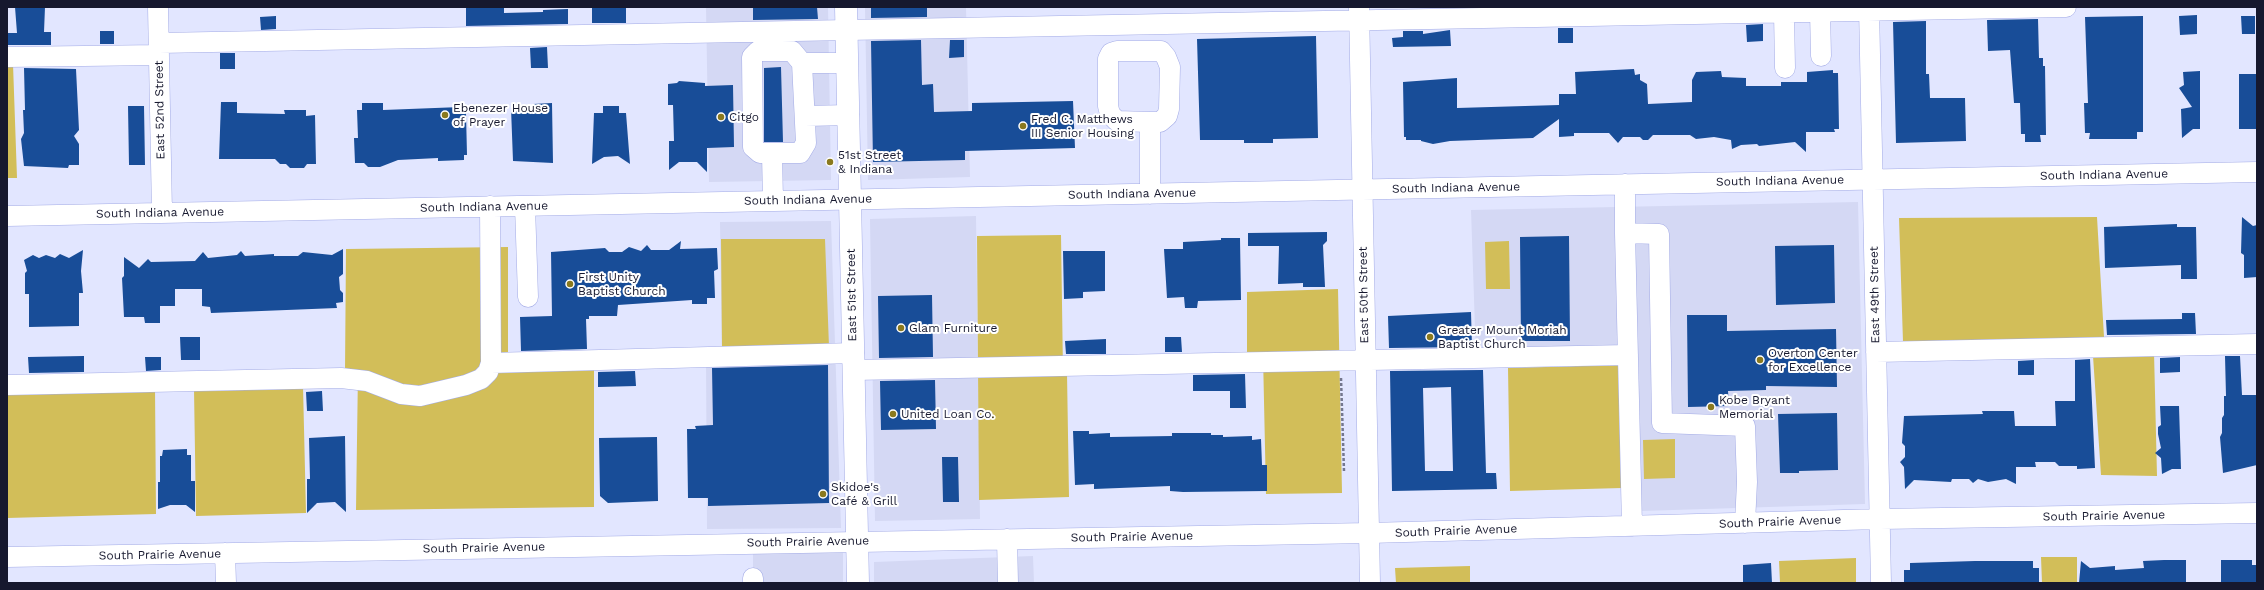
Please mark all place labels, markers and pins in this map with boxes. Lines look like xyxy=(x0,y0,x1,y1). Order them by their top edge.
place label: Ebenezer House of Prayer xyxy=(453,101,548,129)
marker: Ebenezer House of Prayer xyxy=(440,110,450,120)
place label: Citgo xyxy=(729,110,759,124)
marker: Citgo xyxy=(716,112,726,122)
place label: Fred C. Matthews III Senior Housing xyxy=(1031,112,1134,140)
marker: Fred C. Matthews III Senior Housing xyxy=(1018,121,1028,131)
place label: 51st Street & Indiana xyxy=(838,148,901,176)
marker: 51st Street & Indiana xyxy=(825,157,835,167)
place label: First Unity Baptist Church xyxy=(578,270,666,298)
marker: First Unity Baptist Church xyxy=(565,279,575,289)
place label: Glam Furniture xyxy=(909,321,997,335)
marker: Glam Furniture xyxy=(896,323,906,333)
place label: Greater Mount Moriah Baptist Church xyxy=(1438,323,1567,351)
marker: Greater Mount Moriah Baptist Church xyxy=(1425,332,1435,342)
place label: Overton Center for Excellence xyxy=(1768,346,1858,374)
marker: Overton Center for Excellence xyxy=(1755,355,1765,365)
place label: Kobe Bryant Memorial xyxy=(1719,393,1790,421)
marker: Kobe Bryant Memorial xyxy=(1706,402,1716,412)
place label: United Loan Co. xyxy=(901,407,995,421)
marker: United Loan Co. xyxy=(888,409,898,419)
place label: Skidoe's Café & Grill xyxy=(831,480,897,508)
marker: Skidoe's Café & Grill xyxy=(818,489,828,499)

